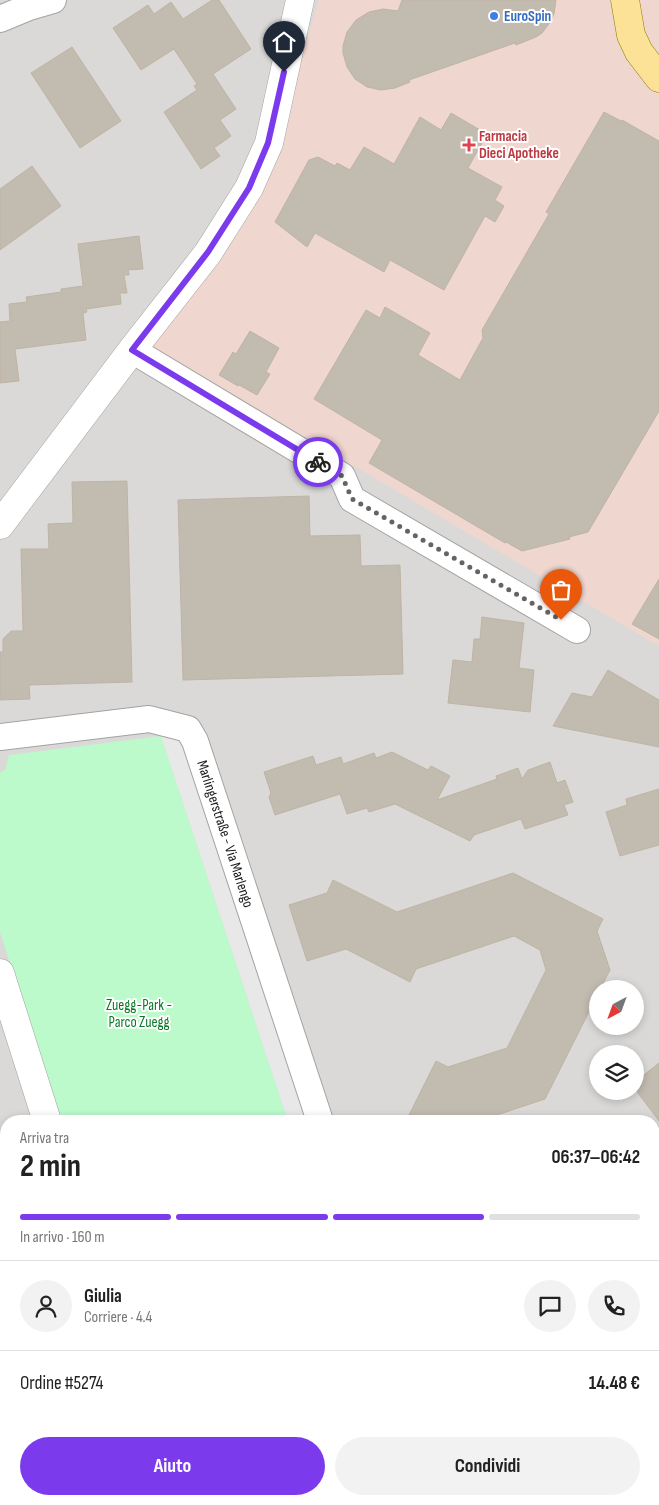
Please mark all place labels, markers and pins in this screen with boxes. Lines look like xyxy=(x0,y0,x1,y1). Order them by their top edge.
place label: EuroSpin xyxy=(504,7,551,26)
marker: EuroSpin xyxy=(488,10,500,22)
pin xyxy=(263,21,305,72)
place label: Farmacia Dieci Apotheke xyxy=(479,127,559,163)
marker: Farmacia Dieci Apotheke xyxy=(463,139,475,151)
pin xyxy=(540,569,582,620)

